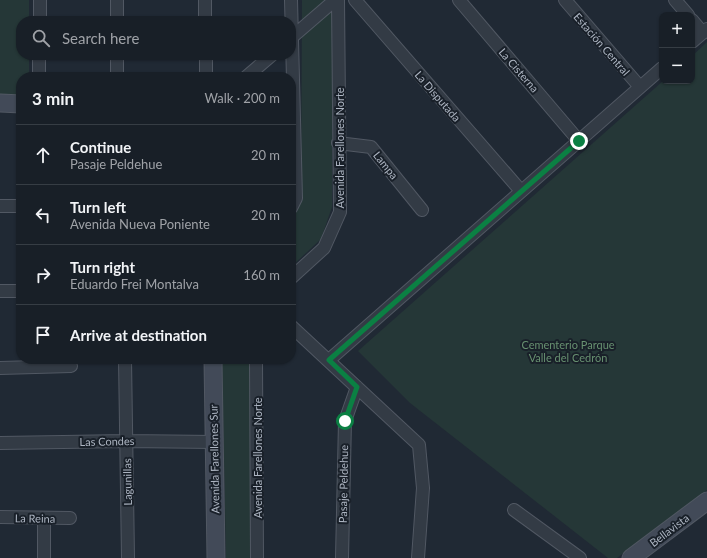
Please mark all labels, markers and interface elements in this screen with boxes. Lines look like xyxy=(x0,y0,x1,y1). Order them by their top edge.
street label: Estación Central xyxy=(571,10,633,78)
map controls xyxy=(659,12,695,84)
button: + xyxy=(659,12,695,48)
search box xyxy=(16,16,296,60)
icon: search xyxy=(30,27,52,49)
text: Search here xyxy=(62,29,139,47)
street label: La Cisterna xyxy=(496,45,542,95)
button: − xyxy=(659,48,695,84)
street label: La Disputada xyxy=(412,68,464,124)
street label: Avenida Farellones Norte xyxy=(333,87,346,209)
text: 3 min xyxy=(32,88,74,109)
text: Walk · 200 m xyxy=(204,90,280,106)
route end xyxy=(570,132,588,150)
text: Continue xyxy=(70,138,131,156)
icon: ahead xyxy=(32,144,54,166)
text: 20 m xyxy=(251,147,280,163)
street label: Lampa xyxy=(371,149,401,181)
text: Pasaje Peldehue xyxy=(70,156,162,172)
text: Turn left xyxy=(70,198,126,216)
icon: left xyxy=(32,204,54,226)
text: 20 m xyxy=(251,207,280,223)
text: Avenida Nueva Poniente xyxy=(70,216,210,232)
text: Turn right xyxy=(70,258,135,276)
icon: right xyxy=(32,264,54,286)
text: 160 m xyxy=(243,267,280,283)
text: Eduardo Frei Montalva xyxy=(70,276,199,292)
icon: arrive xyxy=(32,324,54,346)
text: Arrive at destination xyxy=(70,326,207,344)
park label: Cementerio Parque Valle del Cedrón xyxy=(521,338,615,364)
street label: Avenida Farellones Norte xyxy=(251,397,264,519)
street label: Avenida Farellones Sur xyxy=(207,404,221,514)
route start xyxy=(336,412,354,430)
street label: Las Condes xyxy=(79,434,135,448)
street label: Pasaje Peldehue xyxy=(336,445,350,523)
street label: Lagunillas xyxy=(120,458,134,506)
street label: La Reina xyxy=(15,511,55,525)
street label: Bellavista xyxy=(647,511,691,549)

